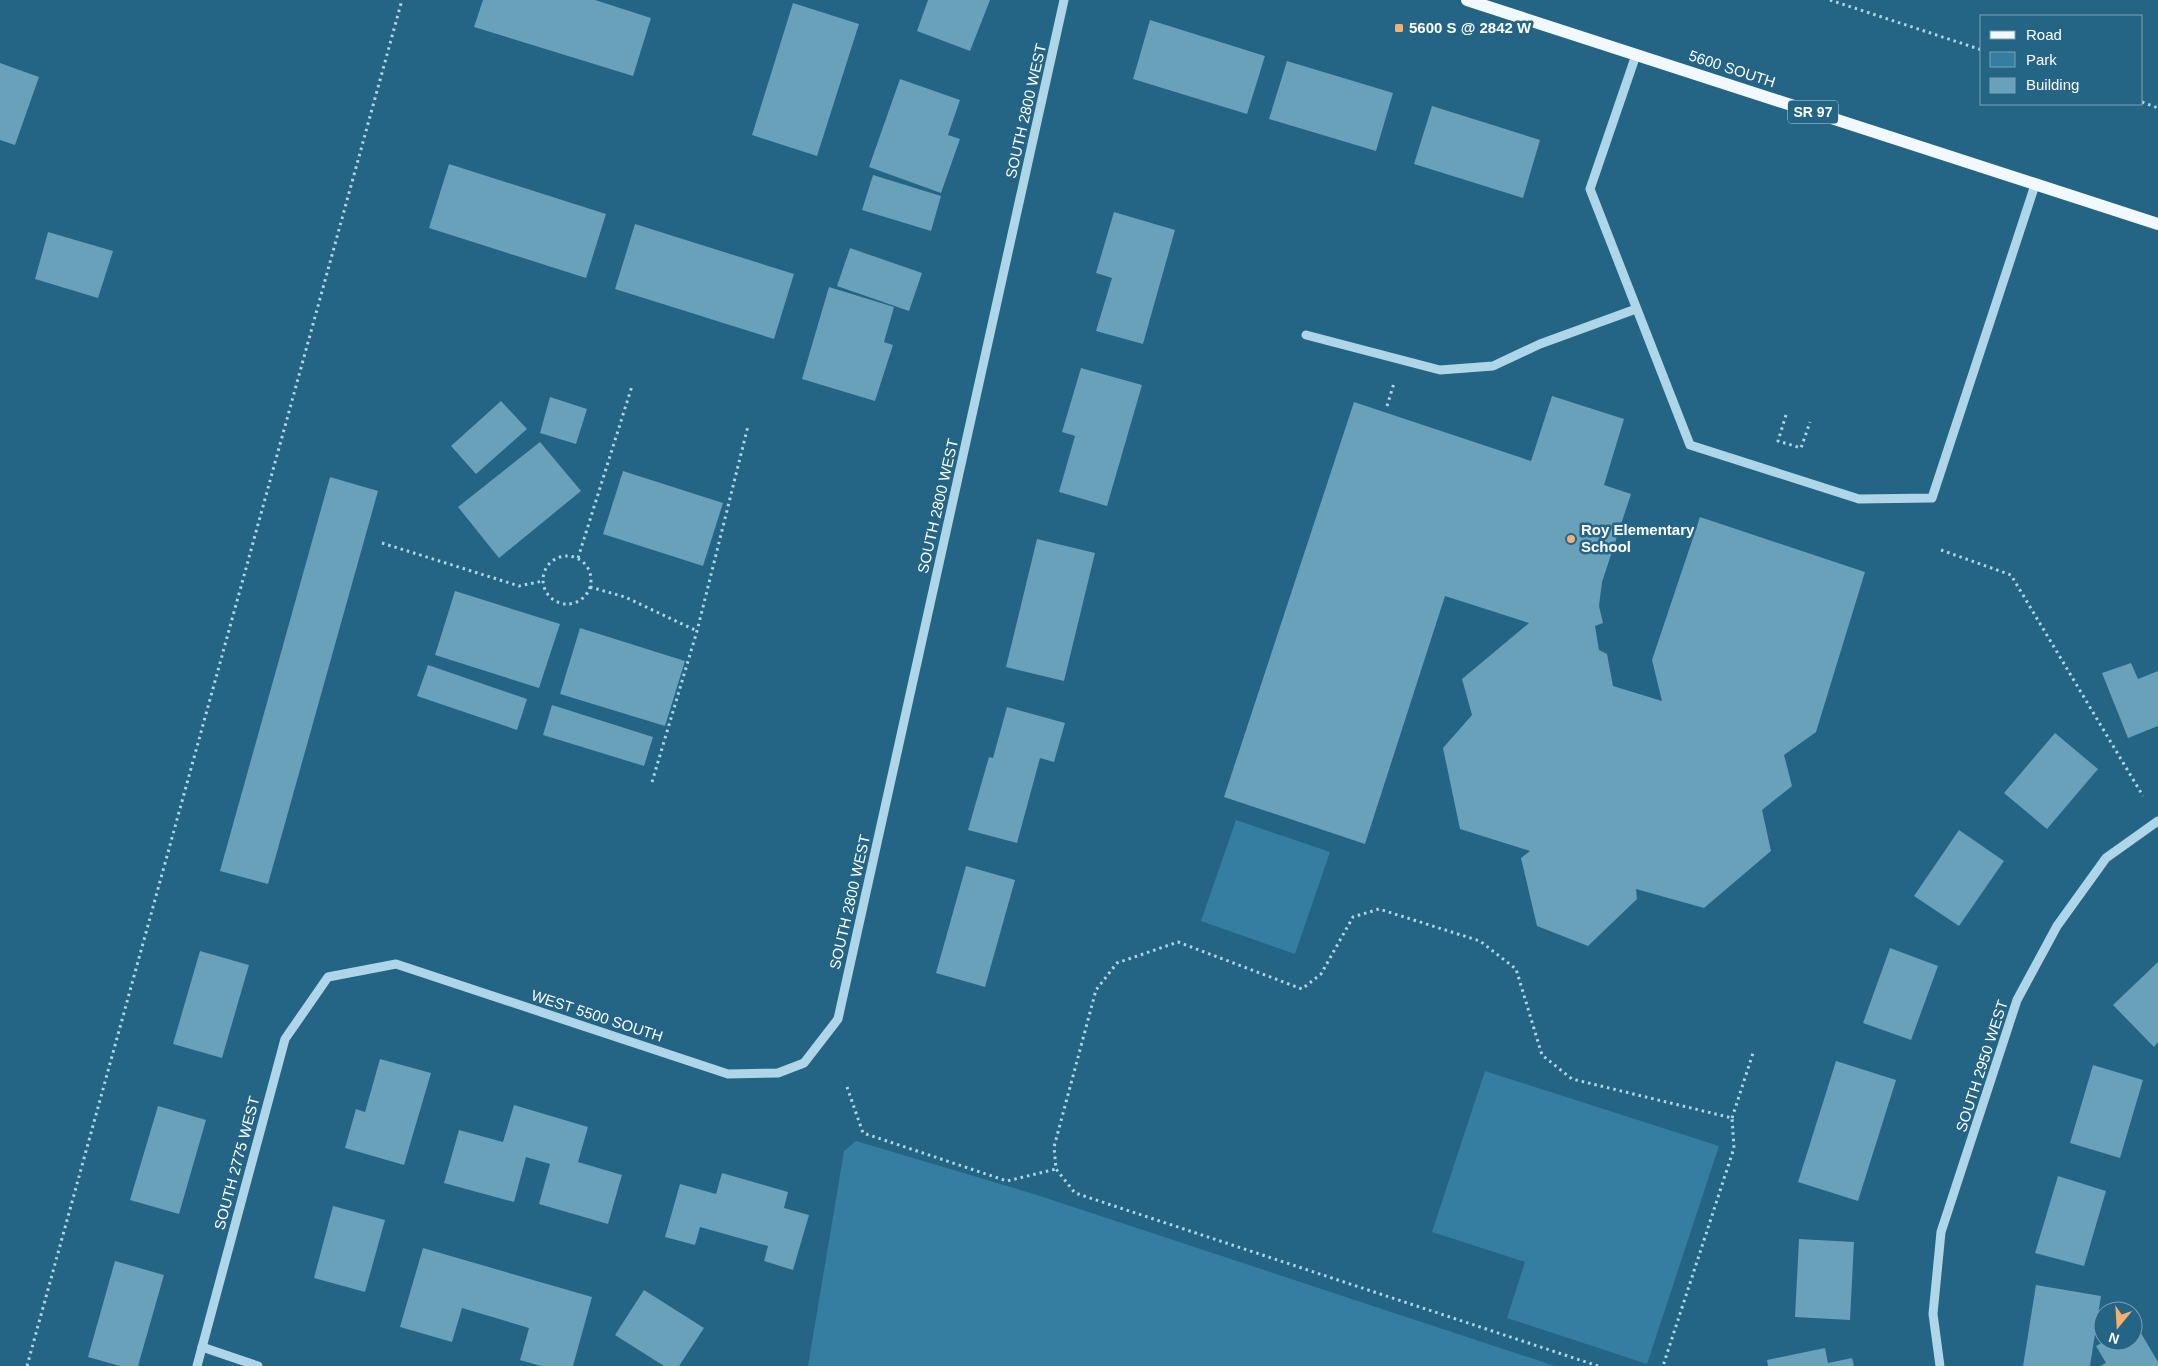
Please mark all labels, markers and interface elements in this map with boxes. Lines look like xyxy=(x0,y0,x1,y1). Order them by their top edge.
legend xyxy=(1980,15,2143,105)
place label: 5600 S @ 2842 W xyxy=(1409,19,1532,36)
marker: 5600 S @ 2842 W xyxy=(1393,22,1405,34)
text: Road xyxy=(2026,26,2062,43)
street label: SOUTH 2800 WEST xyxy=(1002,42,1049,180)
street label: 5600 SOUTH xyxy=(1687,47,1778,91)
text: Park xyxy=(2026,51,2057,68)
text: Building xyxy=(2026,76,2079,93)
road number: SR 97 xyxy=(1788,100,1838,124)
street label: SOUTH 2800 WEST xyxy=(914,437,961,575)
place label: Roy Elementary School xyxy=(1581,521,1695,555)
marker: Roy Elementary School xyxy=(1565,533,1577,545)
street label: SOUTH 2800 WEST xyxy=(826,833,873,971)
street label: WEST 5500 SOUTH xyxy=(529,986,665,1045)
street label: SOUTH 2950 WEST xyxy=(1952,998,2011,1134)
street label: SOUTH 2775 WEST xyxy=(211,1094,263,1232)
north arrow xyxy=(2093,1301,2143,1351)
text: N xyxy=(2107,1329,2121,1348)

